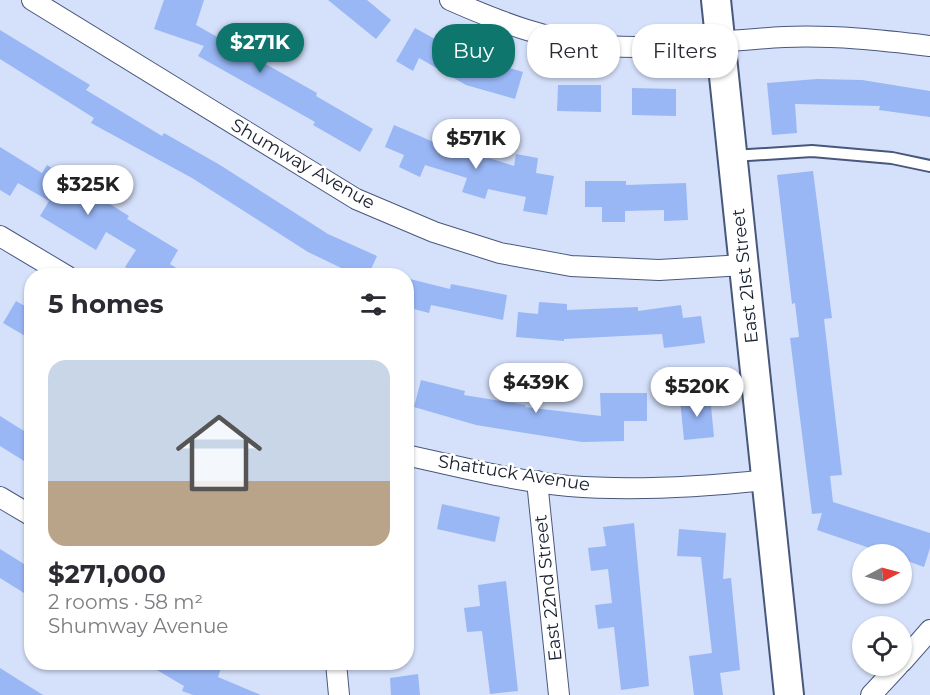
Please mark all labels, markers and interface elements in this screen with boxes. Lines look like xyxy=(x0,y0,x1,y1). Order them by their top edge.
pin: $271K xyxy=(218,23,302,74)
chip: Buy xyxy=(432,24,515,78)
chip: Rent xyxy=(527,24,620,78)
chip: Filters xyxy=(632,24,738,78)
text: $271K xyxy=(230,30,290,54)
street label: Shumway Avenue xyxy=(227,114,379,214)
pin: $571K xyxy=(434,119,518,170)
text: $571K xyxy=(446,126,506,150)
pin: $325K xyxy=(46,165,130,216)
text: $325K xyxy=(57,172,119,196)
street label: East 21st Street xyxy=(727,208,763,344)
text: 5 homes xyxy=(48,288,164,320)
icon: filters xyxy=(357,288,390,321)
pin: $439K xyxy=(494,363,578,414)
pin: $520K xyxy=(655,367,739,418)
text: $439K xyxy=(503,370,569,394)
text: $520K xyxy=(665,374,729,398)
icon: home xyxy=(165,399,273,507)
street label: Shattuck Avenue xyxy=(436,450,592,496)
street label: East 22nd Street xyxy=(529,514,567,662)
north arrow xyxy=(852,544,912,604)
map controls xyxy=(852,544,912,676)
text: $271,000 xyxy=(48,558,166,590)
text: 2 rooms · 58 m² xyxy=(48,590,203,614)
text: Shumway Avenue xyxy=(48,614,228,638)
button: locate xyxy=(852,616,912,676)

